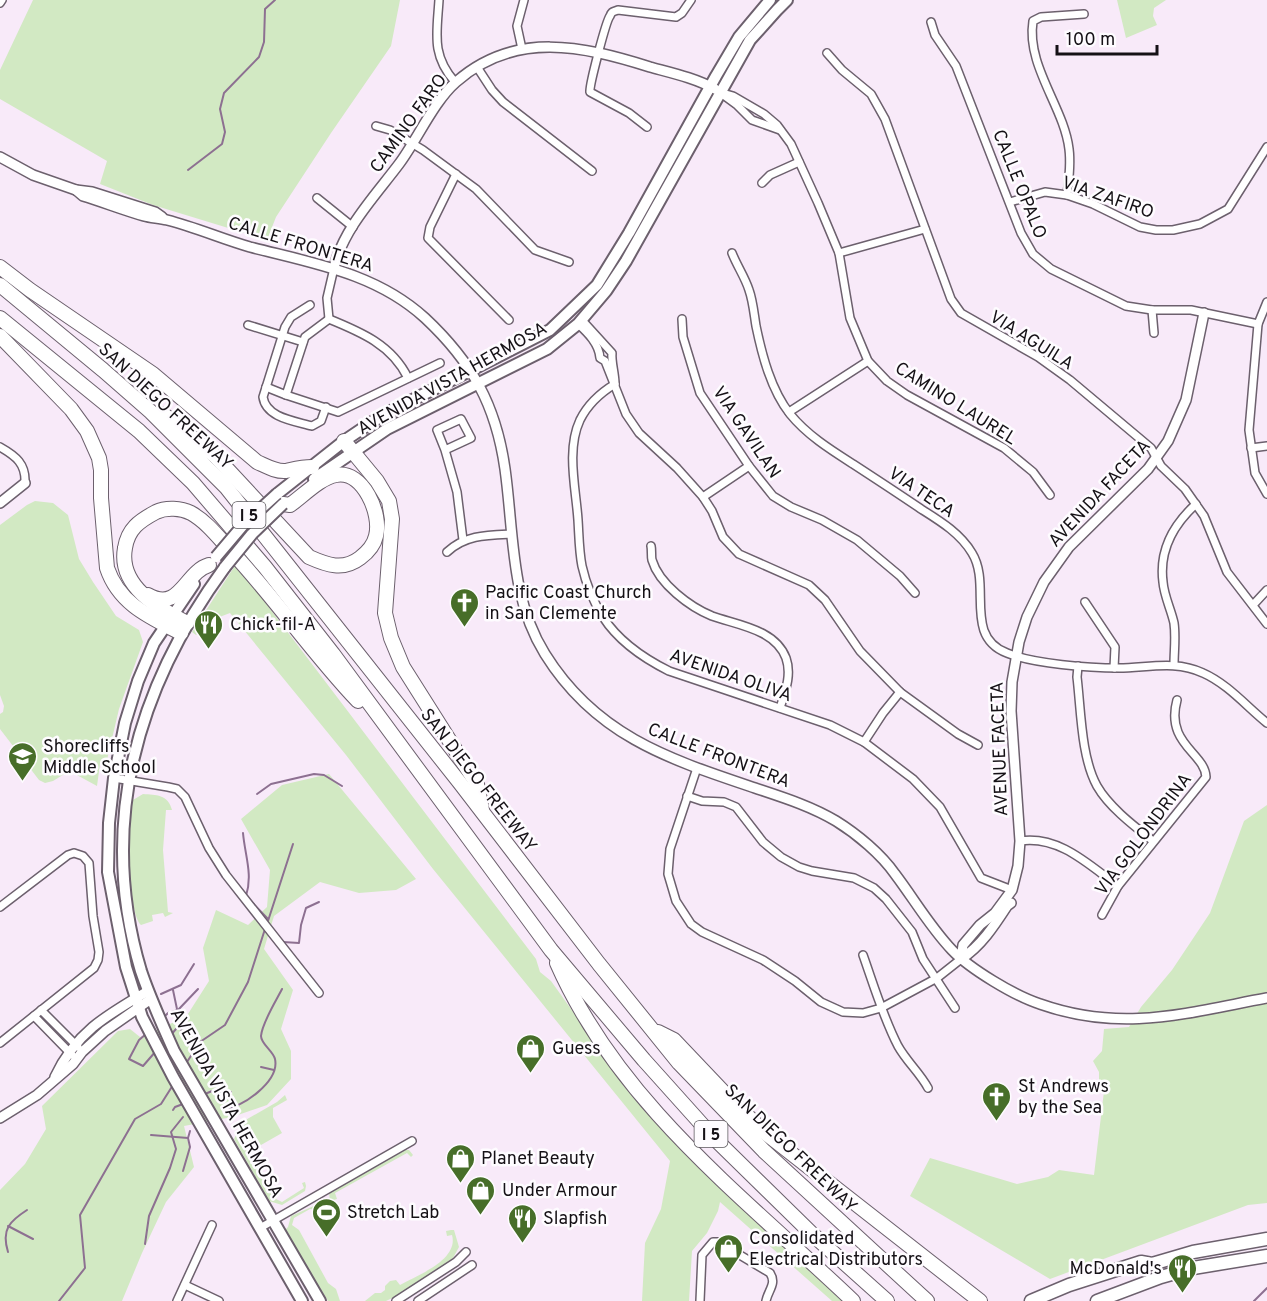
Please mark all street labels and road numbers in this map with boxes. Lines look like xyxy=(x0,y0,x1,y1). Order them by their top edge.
street label: CAMINO FARO xyxy=(365,70,453,178)
street label: CALLE OPALO xyxy=(986,127,1051,243)
street label: VIA ZAFIRO xyxy=(1058,172,1157,225)
street label: CALLE FRONTERA xyxy=(225,212,376,278)
street label: VIA AGUILA xyxy=(985,306,1078,376)
street label: AVENIDA VISTA HERMOSA xyxy=(354,318,552,441)
street label: SAN DIEGO FREEWAY xyxy=(93,339,237,476)
street label: CAMINO LAUREL xyxy=(890,358,1020,451)
street label: VIA GAVILAN xyxy=(706,382,785,483)
street label: AVENIDA FACETA xyxy=(1044,435,1156,553)
street label: VIA TECA xyxy=(883,463,959,524)
road number: I 5 xyxy=(232,502,266,528)
street label: AVENIDA OLIVA xyxy=(666,645,795,708)
street label: AVENUE FACETA xyxy=(987,681,1014,817)
street label: SAN DIEGO FREEWAY xyxy=(415,704,541,857)
street label: CALLE FRONTERA xyxy=(644,719,793,794)
street label: VIA GOLONDRINA xyxy=(1091,769,1198,901)
street label: AVENIDA VISTA HERMOSA xyxy=(164,1005,287,1203)
street label: SAN DIEGO FREEWAY xyxy=(719,1080,861,1219)
road number: I 5 xyxy=(694,1121,728,1147)

